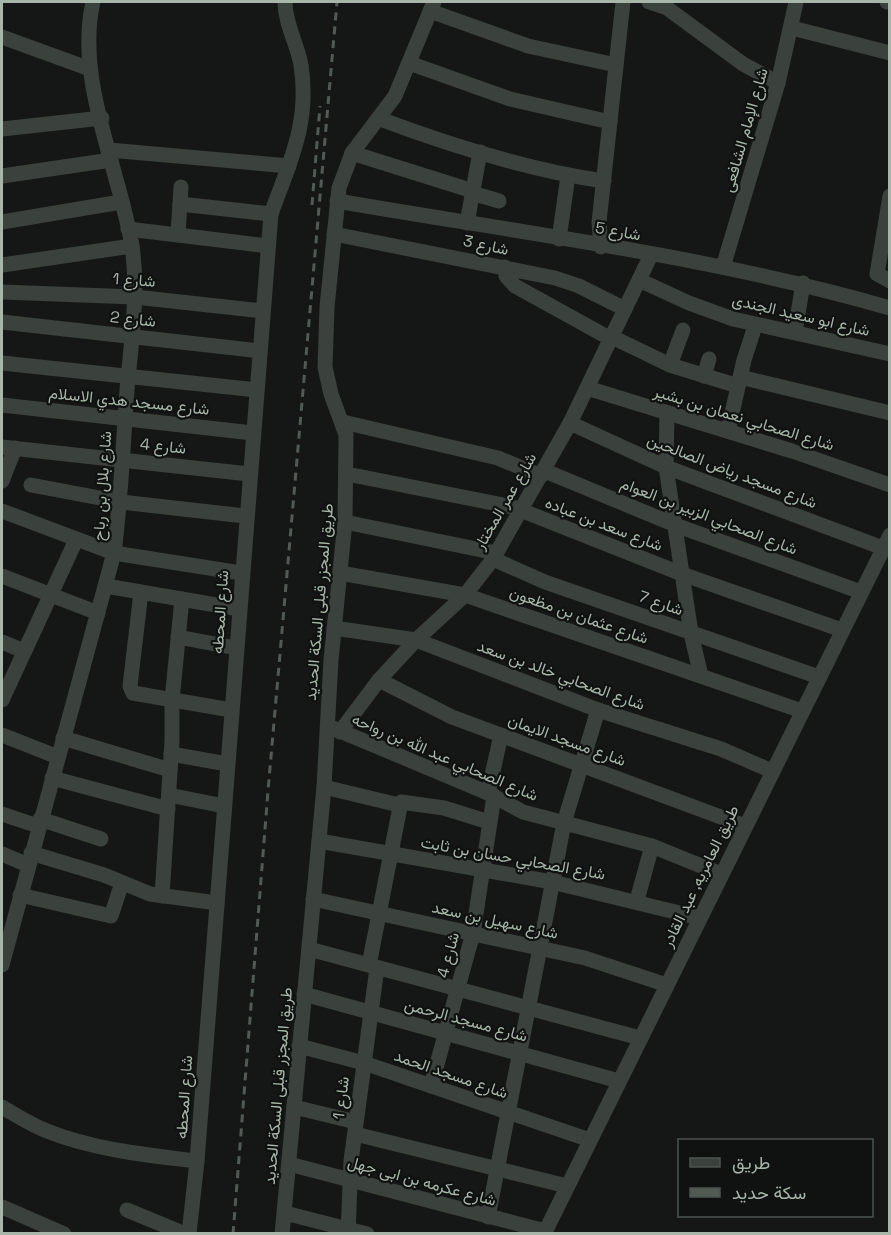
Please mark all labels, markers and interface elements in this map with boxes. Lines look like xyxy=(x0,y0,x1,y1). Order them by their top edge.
street label: شارع الإمام الشافعى xyxy=(717,65,774,195)
street label: شارع 5 xyxy=(593,217,642,246)
street label: شارع 3 xyxy=(461,230,511,261)
street label: شارع 1 xyxy=(112,268,156,293)
street label: شارع ابو سعيد الجندى xyxy=(730,289,872,342)
street label: شارع 2 xyxy=(109,306,157,333)
street label: شارع الصحابي نعمان بن بشير xyxy=(650,380,837,458)
street label: شارع مسجد هدي الاسلام xyxy=(47,382,210,423)
street label: شارع مسجد رياض الصالحين xyxy=(644,429,820,514)
street label: شارع بلال بن رباح xyxy=(88,430,117,542)
street label: شارع 4 xyxy=(139,433,187,460)
street label: شارع عمر المختار xyxy=(468,449,542,555)
street label: شارع الصحابي الزبير بن العوام xyxy=(616,473,800,562)
street label: شارع سعد بن عباده xyxy=(542,492,666,557)
street label: طريق المجزر قبلى السكة الحديد xyxy=(300,502,338,702)
street label: شارع المحطه xyxy=(207,569,234,655)
street label: شارع عثمان بن مظعون xyxy=(506,581,651,650)
street label: شارع 7 xyxy=(636,586,686,621)
street label: شارع الصحابي خالد بن سعد xyxy=(473,635,648,718)
street label: شارع الصحابي عبد الله بن رواحه xyxy=(348,708,541,809)
street label: شارع مسجد الايمان xyxy=(505,709,629,772)
street label: طريق العامريه, عبد القادر xyxy=(656,802,744,951)
street label: شارع الصحابي حسان بن ثابت xyxy=(419,831,607,888)
street label: شارع سهيل بن سعد xyxy=(430,896,560,945)
street label: شارع 4 xyxy=(432,930,465,980)
street label: طريق المجزر قبلى السكة الحديد xyxy=(259,986,297,1186)
street label: شارع مسجد الرحمن xyxy=(402,993,530,1047)
street label: شارع مسجد الحمد xyxy=(391,1045,511,1104)
street label: شارع المحطه xyxy=(171,1054,198,1140)
street label: شارع 1 xyxy=(328,1075,355,1121)
legend xyxy=(678,1139,873,1217)
street label: شارع عكرمه بن ابى جهل xyxy=(345,1151,499,1212)
text: طريق xyxy=(732,1151,770,1174)
text: سكة حديد xyxy=(732,1181,806,1204)

